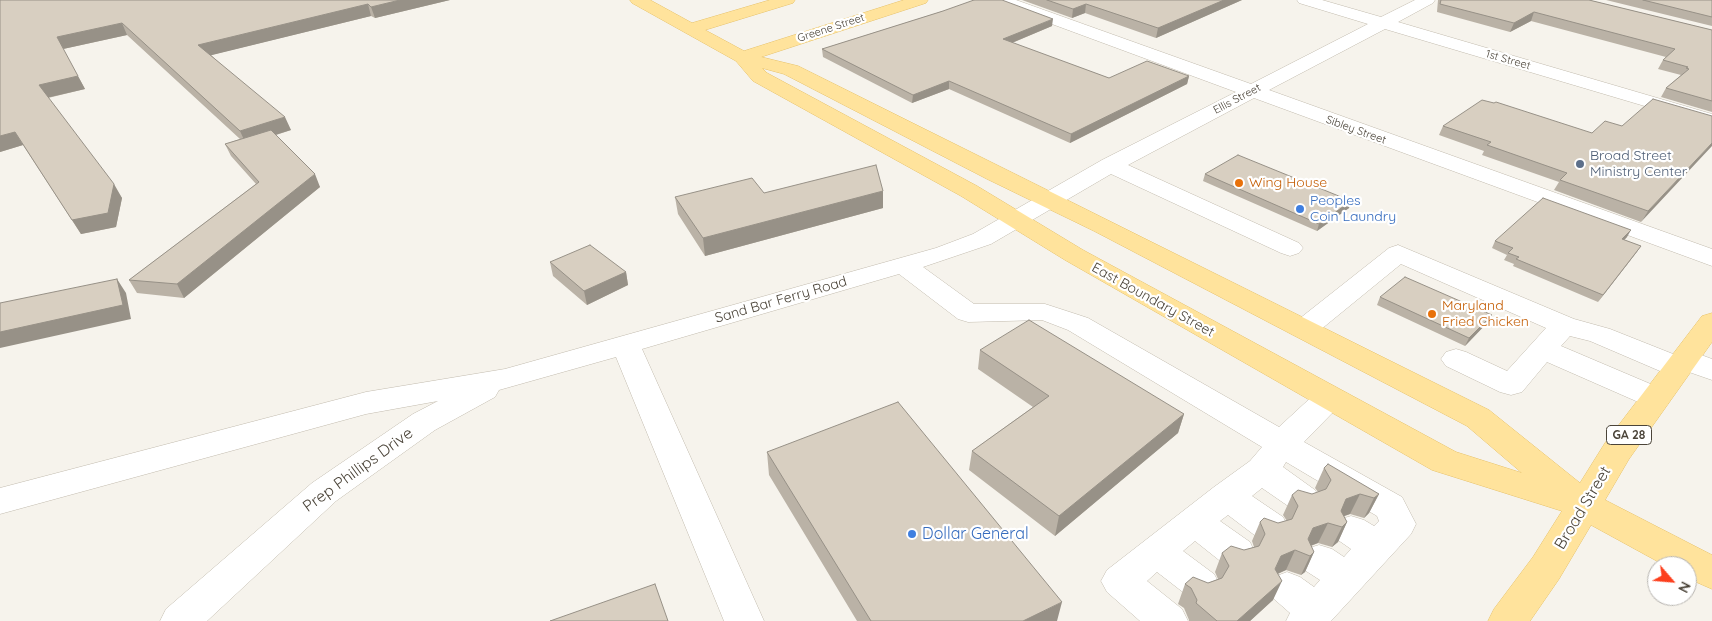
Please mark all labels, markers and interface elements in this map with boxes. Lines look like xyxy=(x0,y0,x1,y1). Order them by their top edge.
street label: Greene Street xyxy=(796,11,866,45)
street label: 1st Street xyxy=(1484,47,1532,73)
street label: Ellis Street xyxy=(1211,81,1263,117)
street label: Sibley Street xyxy=(1324,113,1388,147)
place label: Broad Street Ministry Center xyxy=(1590,148,1687,180)
marker: Broad Street Ministry Center xyxy=(1574,158,1586,170)
place label: Wing House xyxy=(1249,175,1327,191)
marker: Wing House xyxy=(1233,177,1245,189)
place label: Peoples Coin Laundry xyxy=(1310,193,1396,226)
marker: Peoples Coin Laundry xyxy=(1294,203,1306,215)
street label: East Boundary Street xyxy=(1089,259,1217,341)
street label: Sand Bar Ferry Road xyxy=(713,273,849,327)
place label: Maryland Fried Chicken xyxy=(1442,298,1529,331)
marker: Maryland Fried Chicken xyxy=(1426,308,1438,320)
street label: Prep Phillips Drive xyxy=(299,424,417,516)
road number: GA 28 xyxy=(1606,426,1652,444)
street label: Broad Street xyxy=(1551,463,1615,553)
place label: Dollar General xyxy=(922,524,1029,544)
marker: Dollar General xyxy=(906,528,918,540)
north arrow xyxy=(1647,556,1697,606)
text: N xyxy=(1674,579,1695,596)

